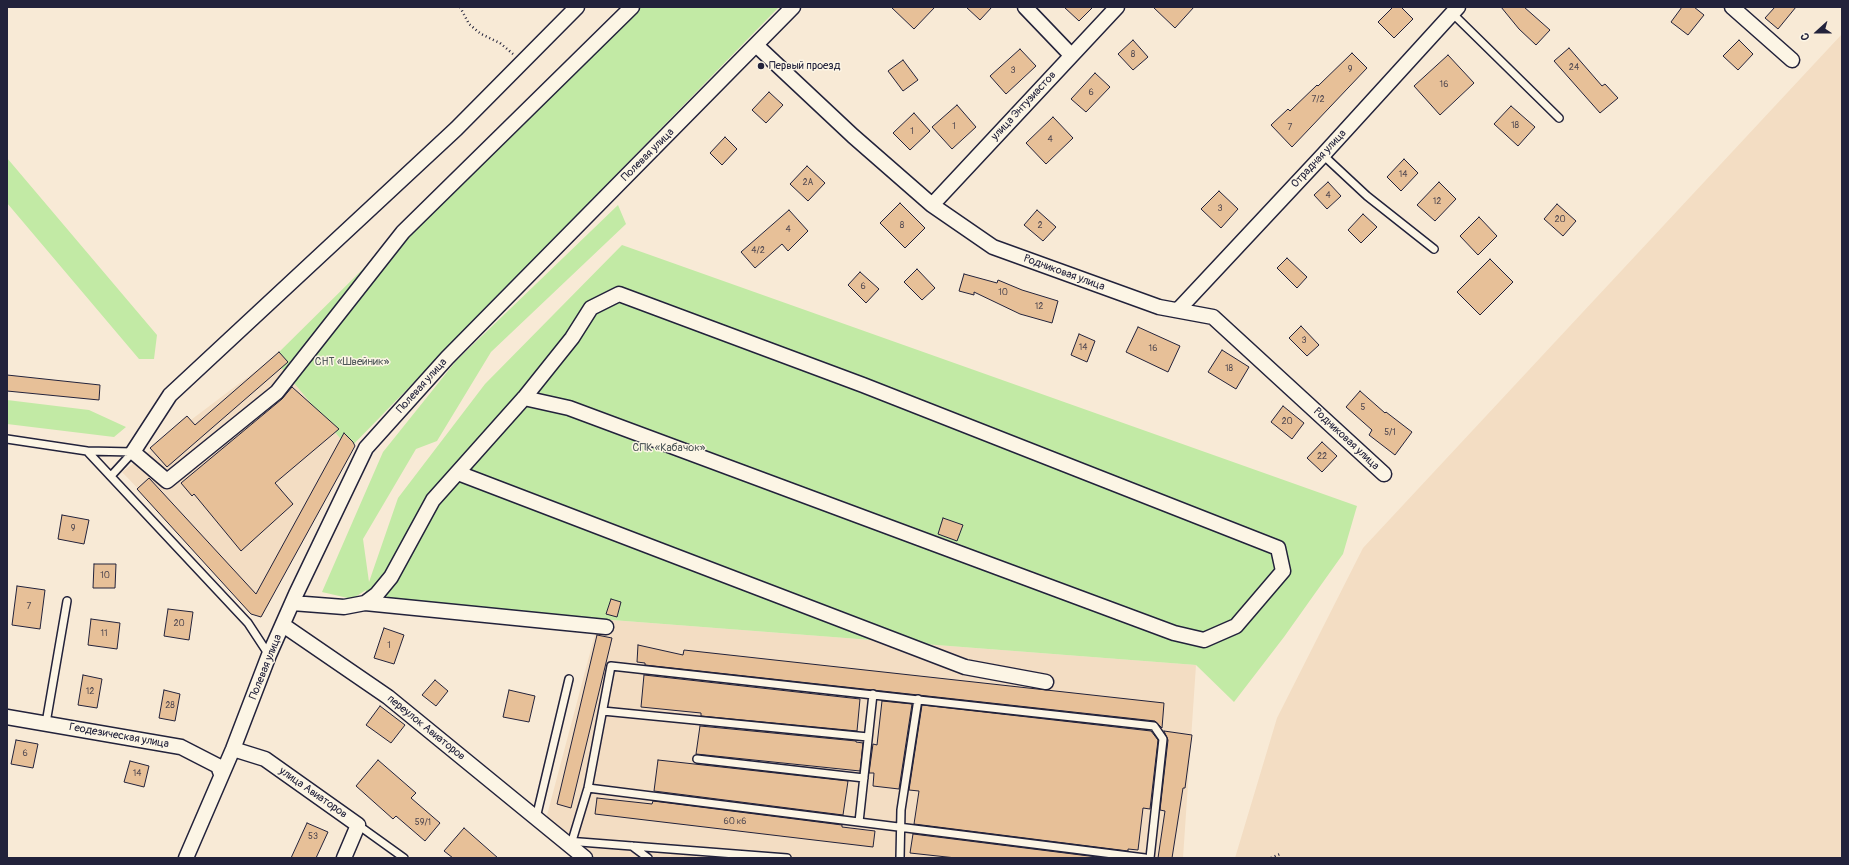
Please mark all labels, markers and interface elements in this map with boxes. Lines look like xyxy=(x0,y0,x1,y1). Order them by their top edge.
north arrow xyxy=(1797,12,1837,52)
text: С xyxy=(1798,31,1813,42)
house number: 8 xyxy=(1131,50,1135,60)
place label: Первый проезд xyxy=(769,59,840,73)
marker: Первый проезд xyxy=(756,61,766,71)
house number: 24 xyxy=(1569,63,1579,73)
house number: 9 xyxy=(1348,65,1352,75)
house number: 3 xyxy=(1010,66,1016,76)
street label: улица Энтузиастов xyxy=(989,69,1059,143)
house number: 16 xyxy=(1440,80,1448,90)
house number: 6 xyxy=(1088,88,1094,98)
house number: 7/2 xyxy=(1311,95,1325,105)
house number: 18 xyxy=(1511,121,1519,131)
house number: 1 xyxy=(952,122,956,132)
house number: 7 xyxy=(1288,123,1292,133)
street label: Полевая улица xyxy=(619,126,677,184)
house number: 1 xyxy=(910,127,914,137)
street label: Отрадная улица xyxy=(1289,127,1349,191)
house number: 4 xyxy=(1047,135,1053,145)
house number: 14 xyxy=(1399,170,1407,180)
house number: 2А xyxy=(803,178,813,188)
house number: 4 xyxy=(1325,191,1331,201)
house number: 12 xyxy=(1433,197,1441,207)
house number: 3 xyxy=(1217,204,1223,214)
house number: 20 xyxy=(1554,215,1566,225)
house number: 8 xyxy=(900,221,904,231)
house number: 2 xyxy=(1037,221,1043,231)
house number: 4 xyxy=(785,225,791,235)
house number: 4/2 xyxy=(751,246,765,256)
street label: Родниковая улица xyxy=(1022,252,1106,294)
house number: 6 xyxy=(860,282,866,292)
house number: 10 xyxy=(998,288,1008,298)
house number: 12 xyxy=(1035,302,1043,312)
house number: 3 xyxy=(1301,336,1307,346)
house number: 14 xyxy=(1079,343,1087,353)
house number: 16 xyxy=(1149,344,1157,354)
park label: СНТ «Швейник» xyxy=(315,355,389,369)
street label: Полевая улица xyxy=(394,356,450,416)
house number: 18 xyxy=(1225,364,1233,374)
house number: 5 xyxy=(1361,403,1365,413)
street label: Родниковая улица xyxy=(1310,405,1382,473)
house number: 20 xyxy=(1281,417,1293,427)
house number: 5/1 xyxy=(1384,428,1396,438)
park label: СПК «Кабачок» xyxy=(633,441,705,455)
house number: 22 xyxy=(1317,452,1327,462)
house number: 9 xyxy=(71,524,75,534)
house number: 10 xyxy=(100,571,110,581)
house number: 7 xyxy=(27,602,31,612)
house number: 20 xyxy=(173,619,185,629)
house number: 11 xyxy=(100,629,108,639)
street label: Полевая улица xyxy=(247,632,285,702)
house number: 1 xyxy=(387,641,391,651)
house number: 12 xyxy=(86,687,94,697)
street label: переулок Авиаторов xyxy=(384,692,468,764)
house number: 28 xyxy=(165,701,175,711)
street label: Геодезическая улица xyxy=(68,721,170,751)
house number: 6 xyxy=(22,749,28,759)
street label: улица Авиаторов xyxy=(276,765,350,821)
house number: 14 xyxy=(133,769,141,779)
house number: 60 к6 xyxy=(723,817,747,827)
house number: 59/1 xyxy=(415,818,431,828)
house number: 53 xyxy=(308,832,318,842)

